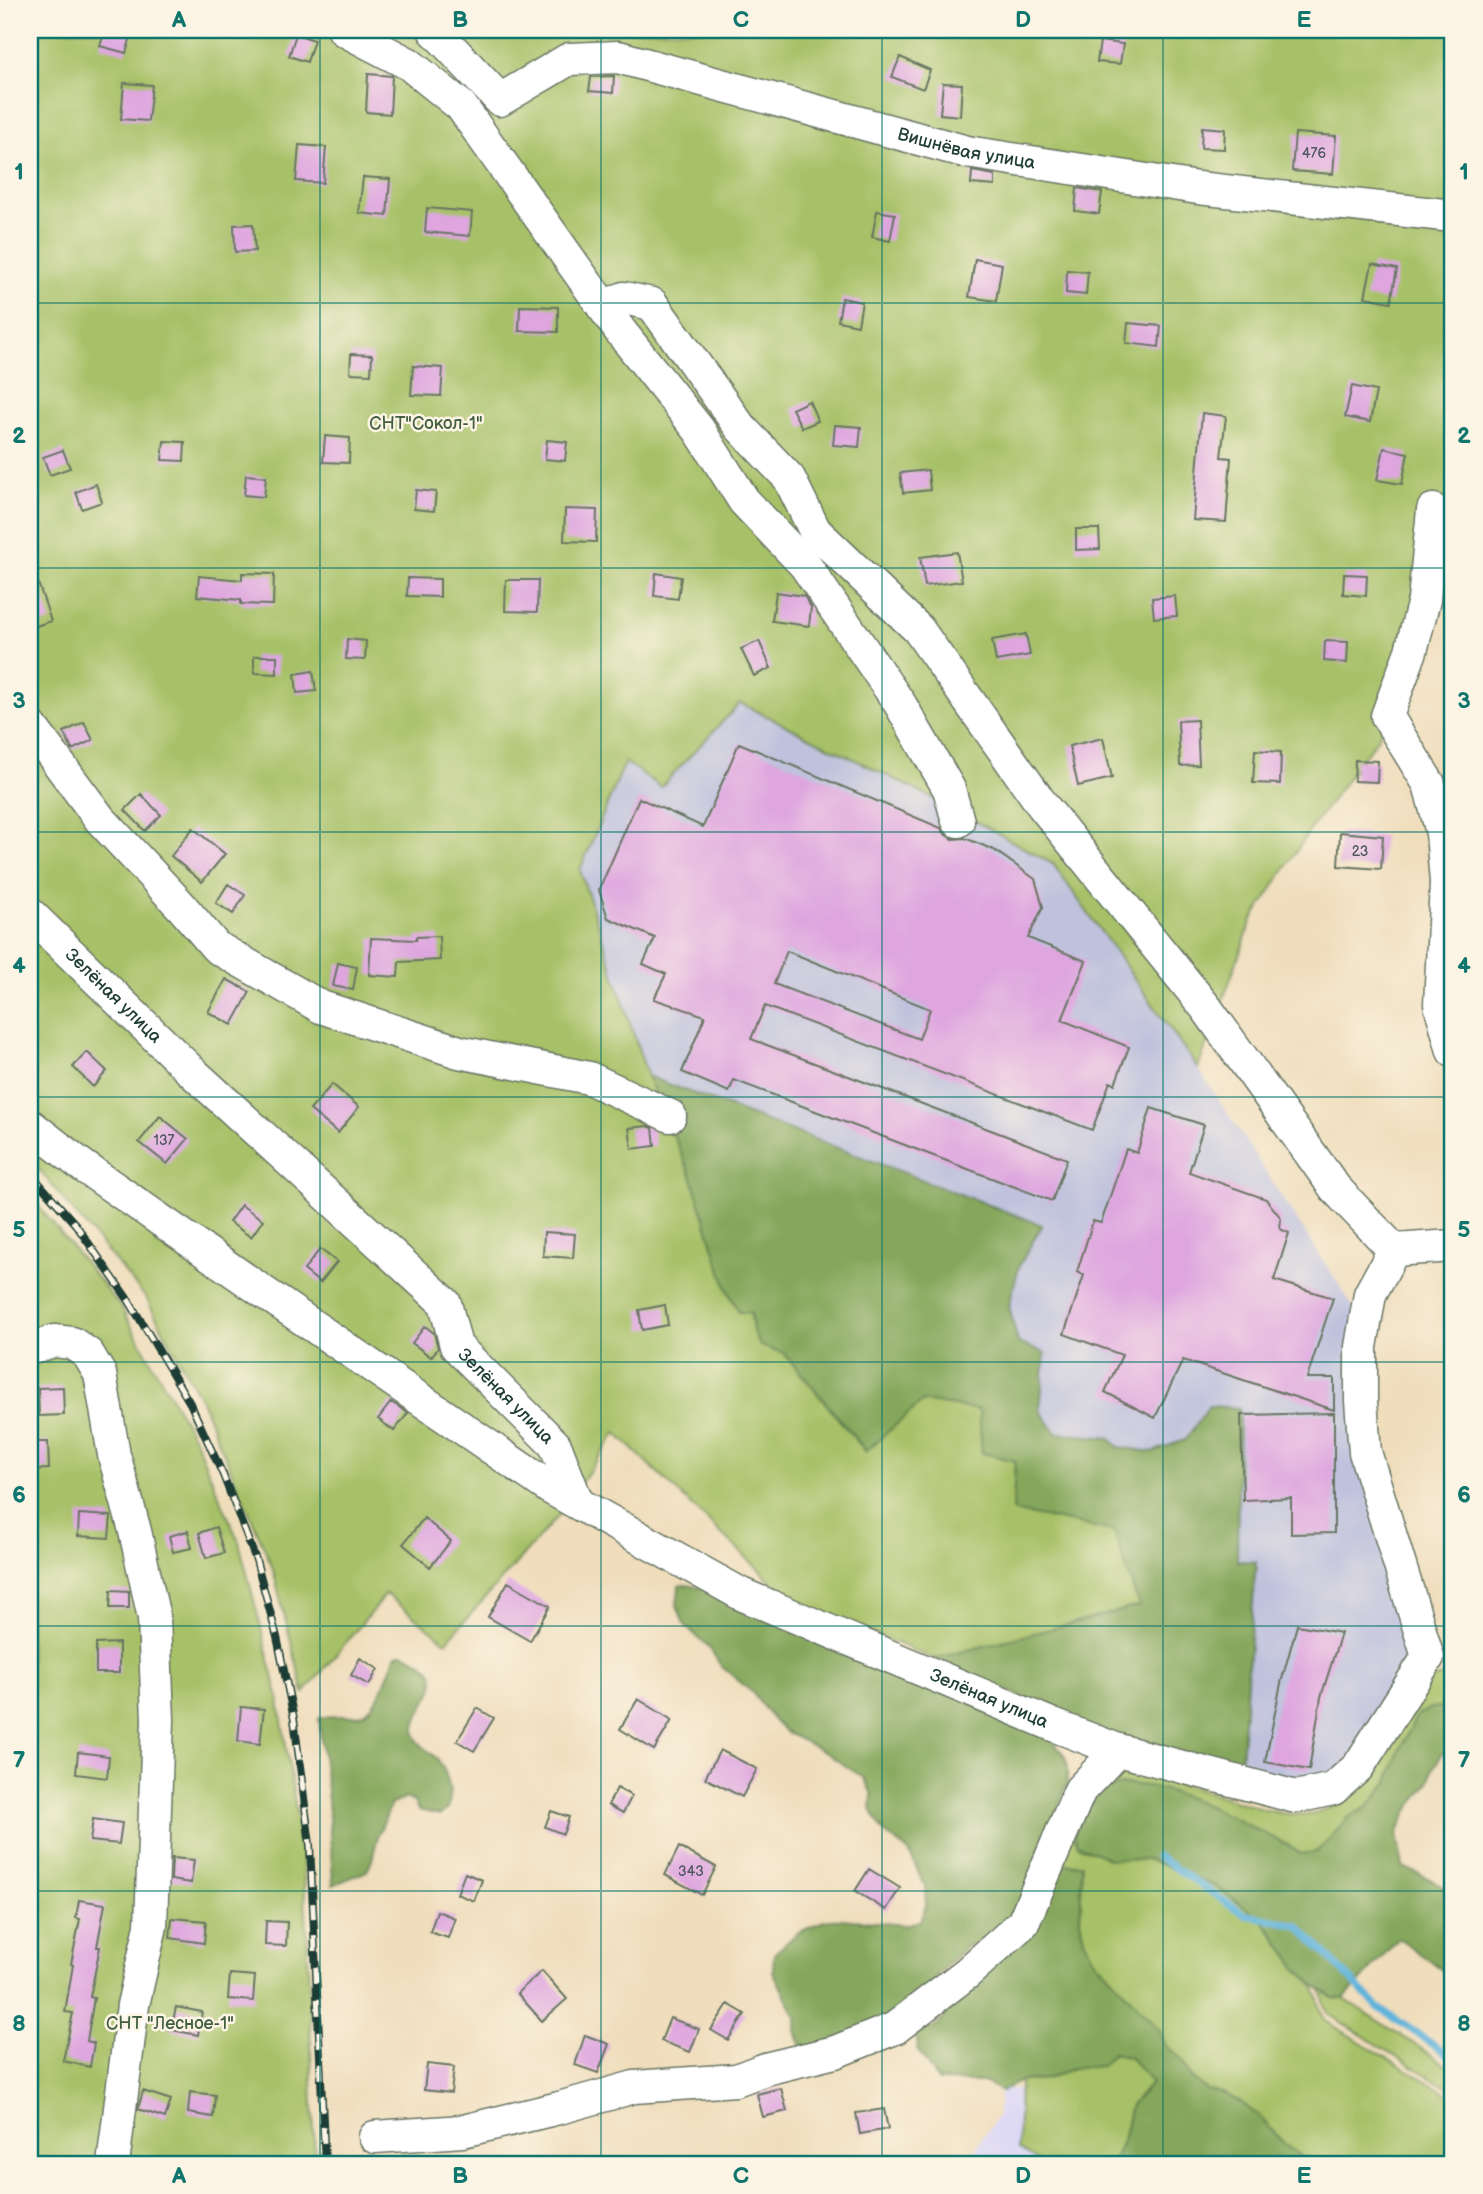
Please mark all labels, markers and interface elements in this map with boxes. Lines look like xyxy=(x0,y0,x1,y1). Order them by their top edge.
text: A xyxy=(171,6,187,34)
text: B xyxy=(452,6,468,34)
text: C xyxy=(733,6,749,34)
text: D xyxy=(1015,6,1031,34)
text: E xyxy=(1297,6,1312,34)
street label: Вишнёвая улица xyxy=(895,124,1037,174)
house number: 476 xyxy=(1302,145,1326,162)
text: 1 xyxy=(14,158,24,186)
text: 1 xyxy=(1459,158,1469,186)
park label: СНТ"Сокол-1" xyxy=(369,413,483,434)
text: 2 xyxy=(12,422,26,450)
text: 2 xyxy=(1457,422,1471,450)
text: 3 xyxy=(12,687,26,715)
text: 3 xyxy=(1457,687,1471,715)
house number: 23 xyxy=(1352,843,1368,860)
street label: Зелёная улица xyxy=(61,944,166,1048)
text: 4 xyxy=(12,952,26,980)
text: 4 xyxy=(1457,952,1471,980)
house number: 137 xyxy=(154,1132,175,1149)
text: 5 xyxy=(12,1216,26,1244)
text: 5 xyxy=(1457,1216,1471,1244)
street label: Зелёная улица xyxy=(454,1344,558,1449)
text: 6 xyxy=(12,1481,26,1509)
text: 6 xyxy=(1457,1481,1471,1509)
street label: Зелёная улица xyxy=(927,1665,1052,1733)
text: 7 xyxy=(13,1746,26,1774)
text: 7 xyxy=(1458,1746,1471,1774)
house number: 343 xyxy=(678,1863,704,1880)
text: 8 xyxy=(12,2010,26,2038)
text: 8 xyxy=(1457,2010,1471,2038)
park label: СНТ "Лесное-1" xyxy=(106,2013,234,2034)
text: A xyxy=(171,2162,187,2190)
text: B xyxy=(452,2162,468,2190)
text: C xyxy=(733,2162,749,2190)
text: D xyxy=(1015,2162,1031,2190)
text: E xyxy=(1297,2162,1312,2190)

